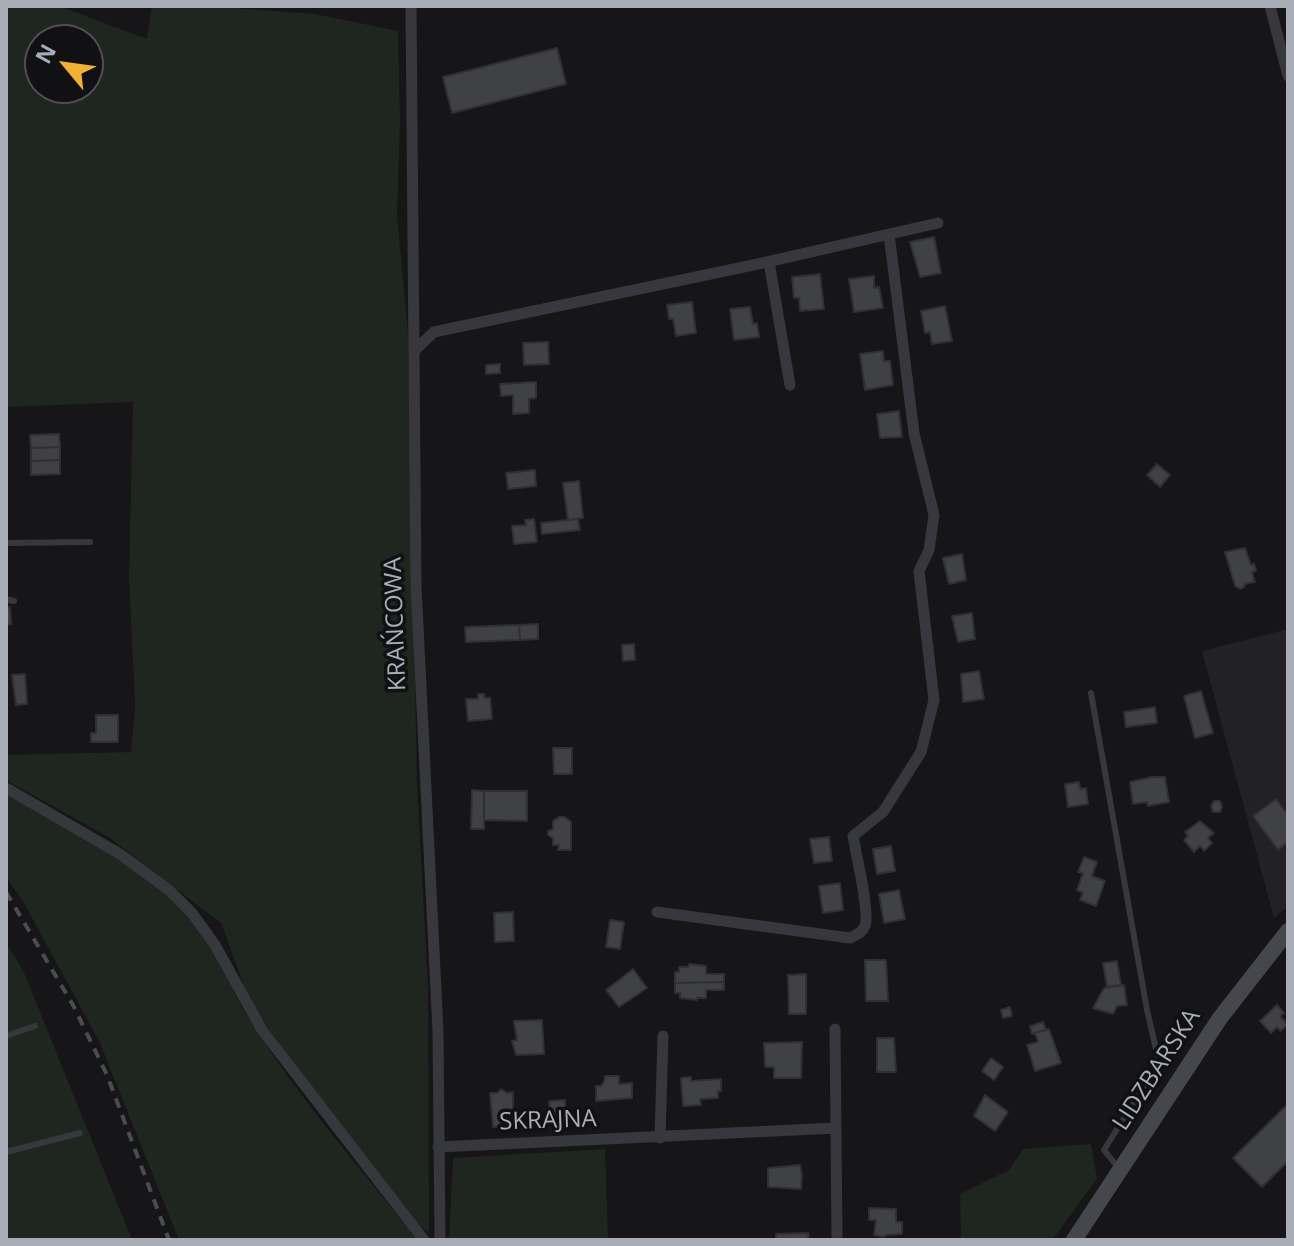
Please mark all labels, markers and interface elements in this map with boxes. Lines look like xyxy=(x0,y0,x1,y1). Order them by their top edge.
north arrow xyxy=(24,24,104,104)
text: N xyxy=(27,38,62,68)
street label: KRAŃCOWA xyxy=(379,557,413,691)
street label: LIDZBARSKA xyxy=(1107,1004,1207,1136)
street label: SKRAJNA xyxy=(499,1105,597,1137)

